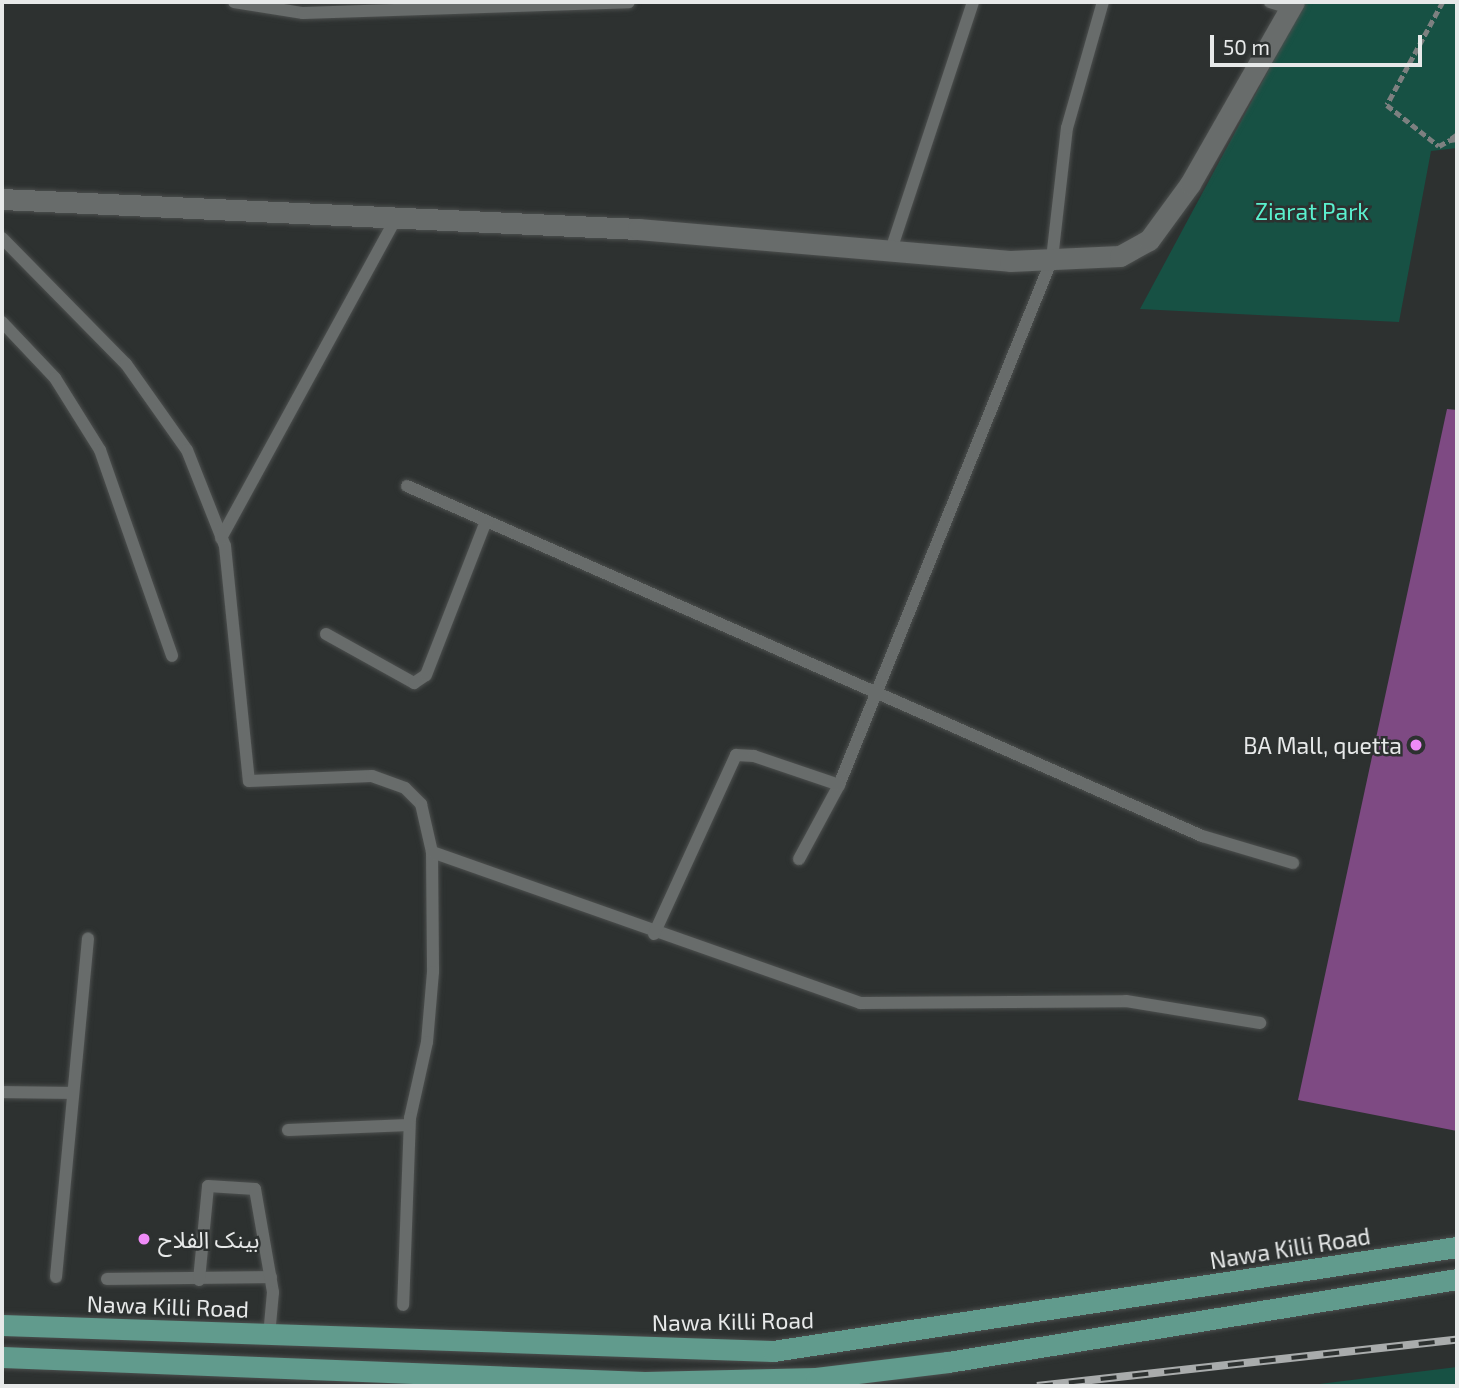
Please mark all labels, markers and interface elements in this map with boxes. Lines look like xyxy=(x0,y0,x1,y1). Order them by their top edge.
scale bar xyxy=(1214,21,1426,65)
text: 50 m xyxy=(1223,34,1270,59)
park label: Ziarat Park xyxy=(1255,197,1369,225)
place label: BA Mall, quetta xyxy=(1243,731,1402,759)
marker: BA Mall, quetta xyxy=(1408,737,1424,753)
street label: Nawa Killi Road xyxy=(1208,1222,1372,1274)
place label: بینک الفلاح xyxy=(158,1225,260,1253)
marker: بینک الفلاح xyxy=(136,1231,152,1247)
street label: Nawa Killi Road xyxy=(86,1289,250,1323)
street label: Nawa Killi Road xyxy=(652,1306,814,1336)

